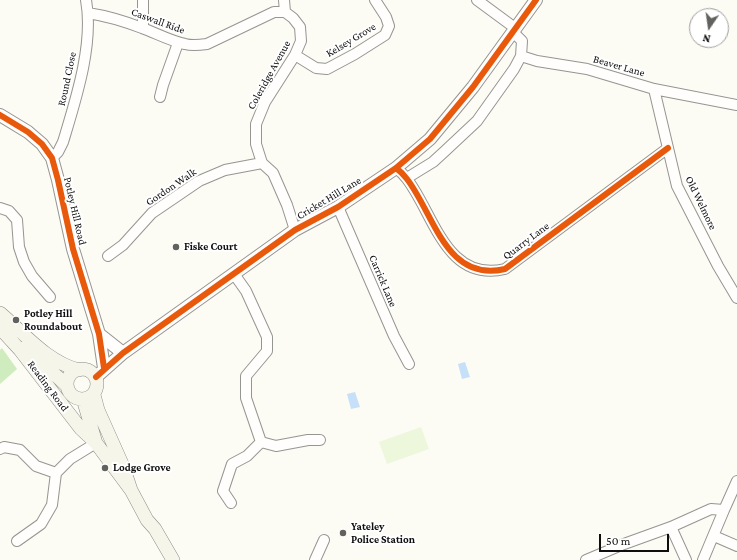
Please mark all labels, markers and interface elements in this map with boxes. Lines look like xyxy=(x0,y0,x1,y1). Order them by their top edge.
street label: Caswall Ride xyxy=(129,5,187,37)
north arrow xyxy=(689,8,729,48)
street label: Kelsey Grove xyxy=(324,20,378,60)
text: N xyxy=(702,32,712,45)
street label: Coleridge Avenue xyxy=(245,38,293,112)
street label: Round Close xyxy=(55,51,79,107)
street label: Beaver Lane xyxy=(592,52,646,80)
street label: Gordon Walk xyxy=(143,165,199,209)
street label: Cricket Hill Lane xyxy=(294,174,364,222)
street label: Old Welmore xyxy=(682,174,720,232)
street label: Potley Hill Road xyxy=(61,176,89,246)
street label: Quarry Lane xyxy=(500,219,552,263)
place label: Fiske Court xyxy=(184,240,237,254)
marker: Fiske Court xyxy=(171,242,181,252)
street label: Carrick Lane xyxy=(366,253,400,309)
place label: Potley Hill Roundabout xyxy=(24,307,82,333)
marker: Potley Hill Roundabout xyxy=(11,315,21,325)
street label: Reading Road xyxy=(25,358,71,414)
place label: Lodge Grove xyxy=(113,461,171,475)
marker: Lodge Grove xyxy=(100,463,110,473)
place label: Yateley Police Station xyxy=(351,520,415,546)
scale bar xyxy=(601,526,671,552)
marker: Yateley Police Station xyxy=(338,528,348,538)
text: 50 m xyxy=(606,534,630,548)

